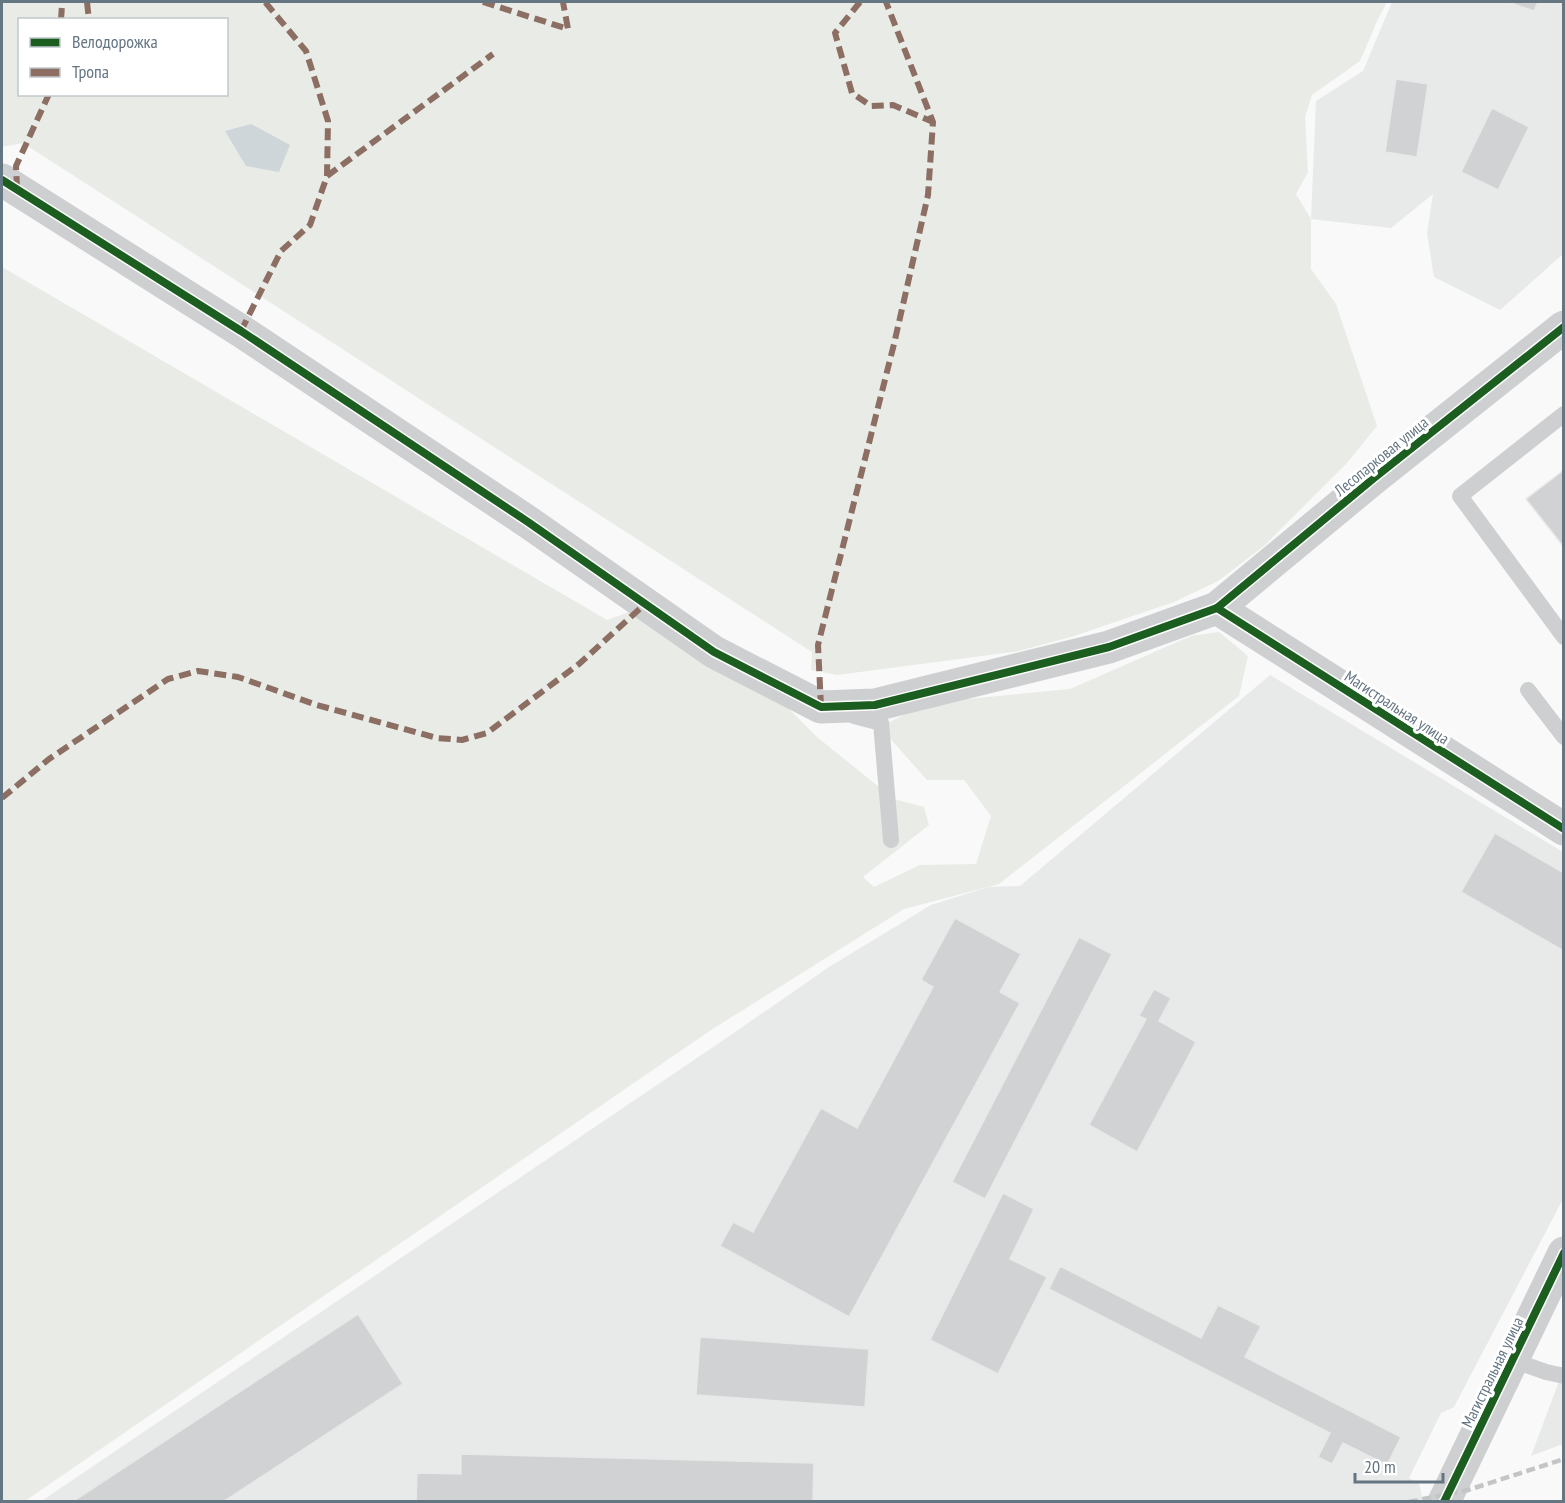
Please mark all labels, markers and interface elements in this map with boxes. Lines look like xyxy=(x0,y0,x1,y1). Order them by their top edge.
legend xyxy=(18,18,228,96)
text: Велодорожка xyxy=(72,30,158,53)
text: Тропа xyxy=(72,60,109,83)
street label: Лесопарковая улица xyxy=(1329,412,1432,501)
street label: Магистральная улица xyxy=(1341,666,1453,748)
street label: Магистральная улица xyxy=(1457,1313,1527,1431)
scale bar xyxy=(1355,1446,1444,1484)
text: 20 m xyxy=(1364,1455,1396,1478)

